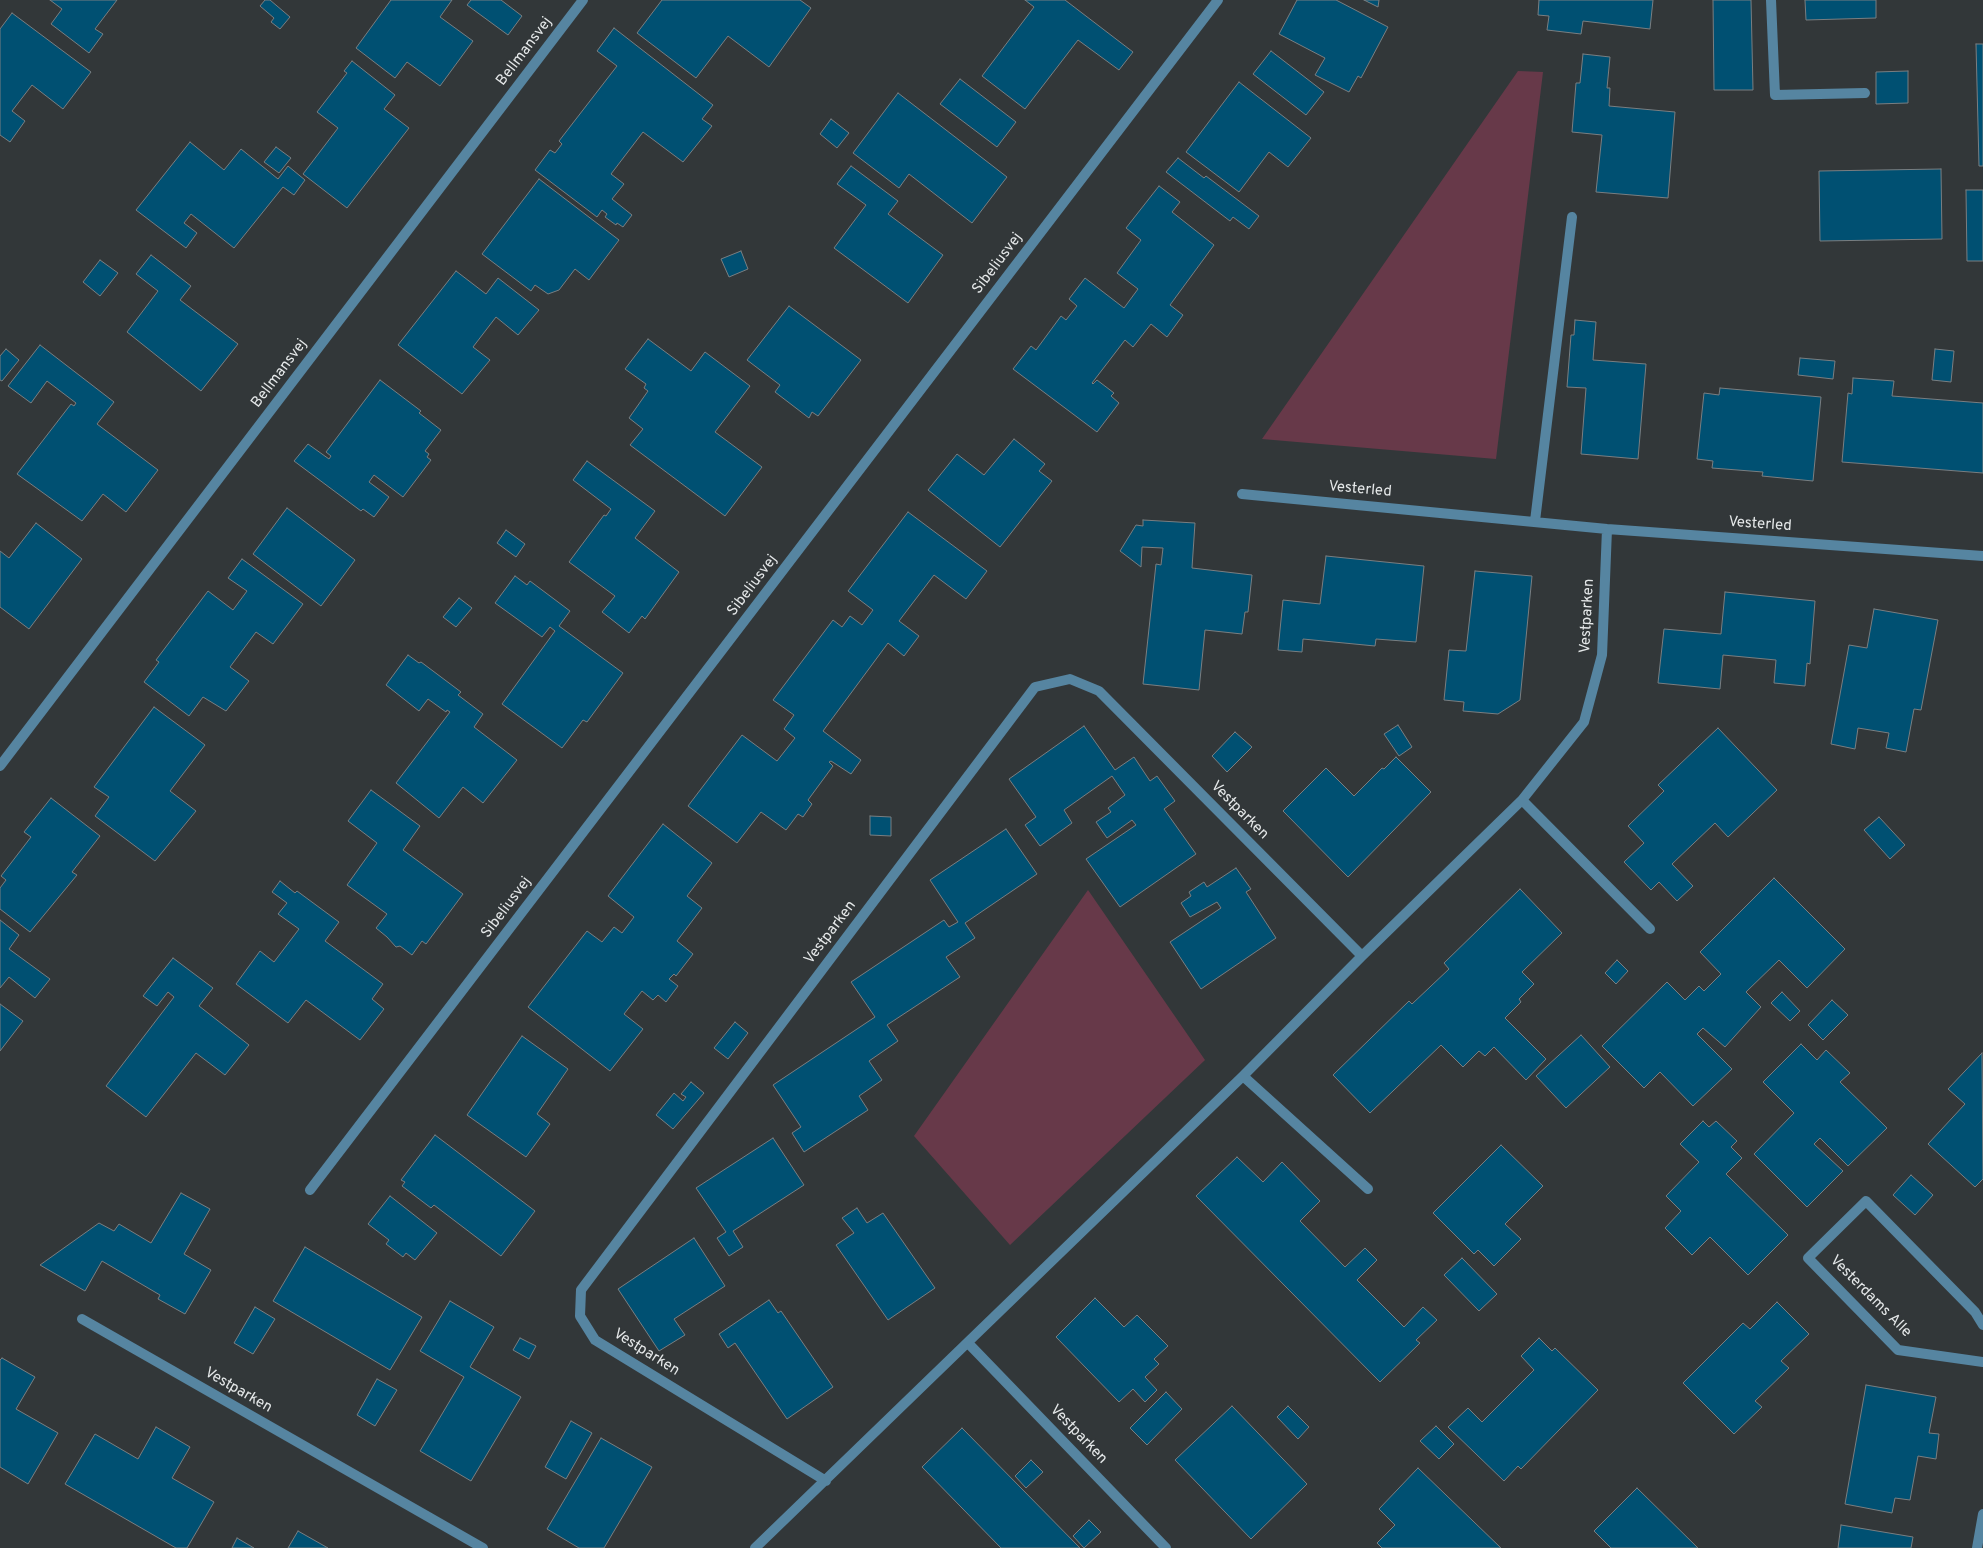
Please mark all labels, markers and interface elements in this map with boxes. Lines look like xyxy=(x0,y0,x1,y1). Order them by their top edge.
street label: Bellmansvej xyxy=(493,14,557,90)
street label: Sibeliusvej xyxy=(969,230,1027,298)
street label: Bellmansvej xyxy=(248,336,312,412)
street label: Vesterled xyxy=(1328,478,1392,502)
street label: Vesterled xyxy=(1728,514,1792,536)
street label: Sibeliusvej xyxy=(724,552,782,620)
street label: Vestparken xyxy=(1577,578,1599,654)
street label: Vestparken xyxy=(1206,778,1272,844)
street label: Sibeliusvej xyxy=(478,874,536,942)
street label: Vestparken xyxy=(801,898,861,968)
street label: Vesterdams Alle xyxy=(1825,1252,1915,1342)
street label: Vestparken xyxy=(609,1326,683,1380)
street label: Vestparken xyxy=(201,1364,275,1418)
street label: Vestparken xyxy=(1045,1402,1111,1468)

